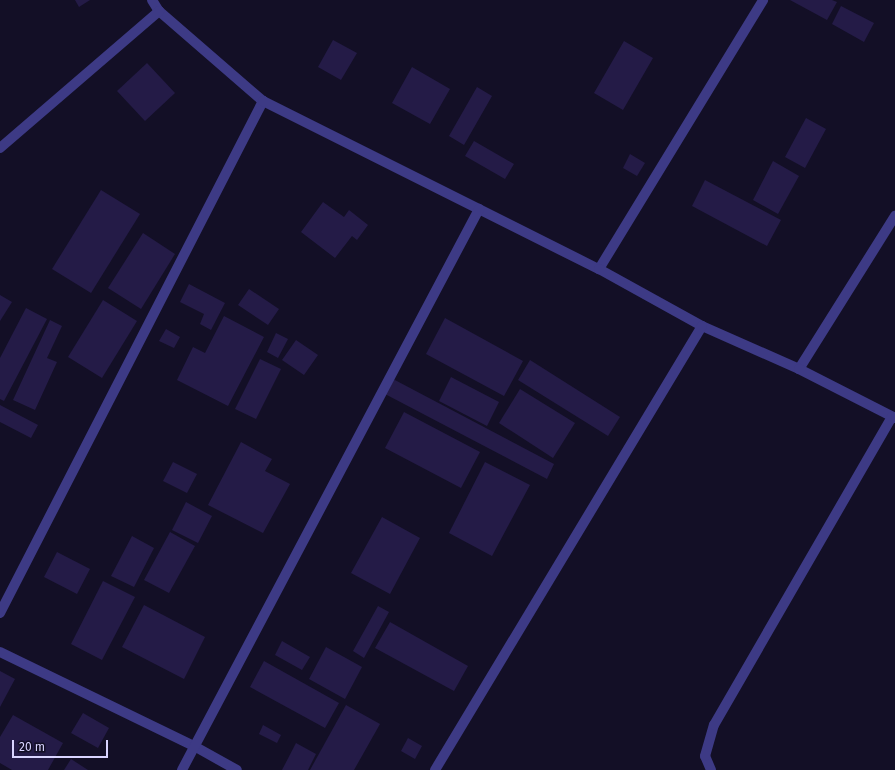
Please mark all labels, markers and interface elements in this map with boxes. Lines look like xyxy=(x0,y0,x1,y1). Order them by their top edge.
scale bar xyxy=(14,732,110,758)
text: 20 m xyxy=(19,740,45,754)

